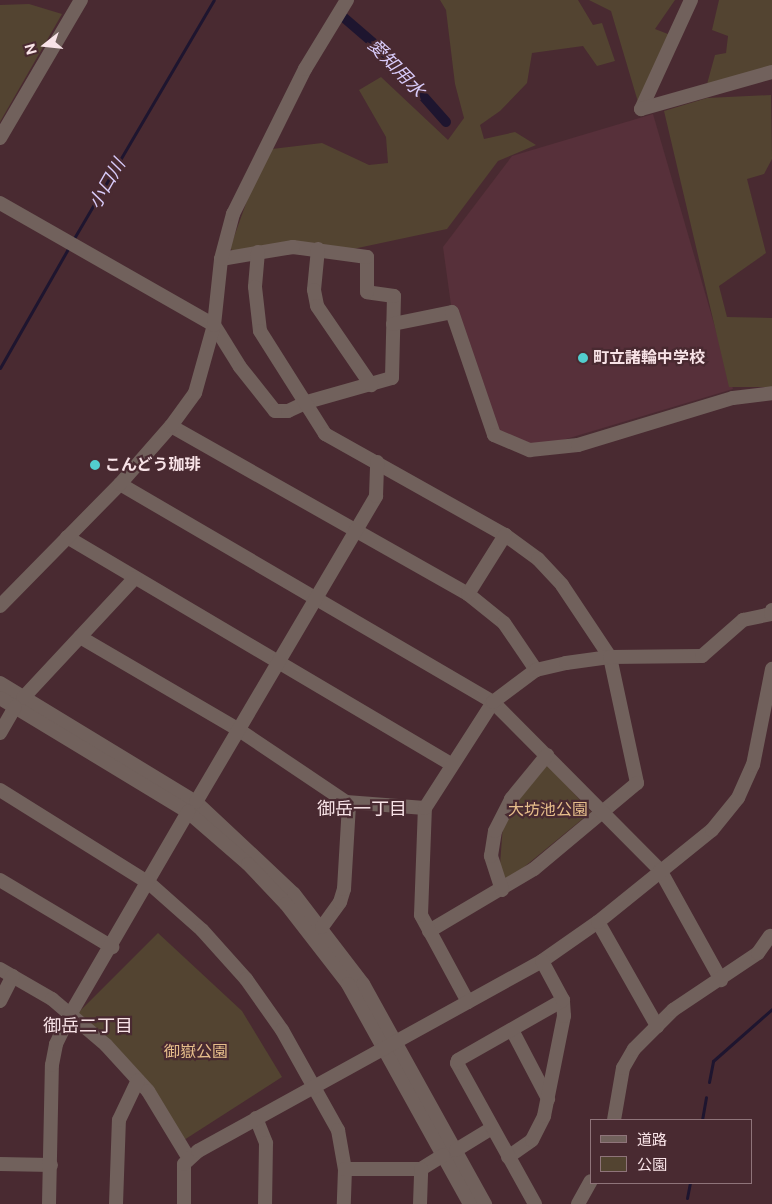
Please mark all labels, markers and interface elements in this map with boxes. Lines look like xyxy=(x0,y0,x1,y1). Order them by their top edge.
north arrow xyxy=(20,20,70,70)
water label: 愛知用水 xyxy=(363,35,429,101)
text: N xyxy=(21,42,40,57)
water label: 小口川 xyxy=(84,155,130,213)
place label: 町立諸輪中学校 xyxy=(593,348,705,368)
marker: 町立諸輪中学校 xyxy=(577,352,589,364)
place label: こんどう珈琲 xyxy=(105,455,201,475)
marker: こんどう珈琲 xyxy=(89,459,101,471)
district label: 御岳一丁目 xyxy=(317,798,407,820)
park label: 大坊池公園 xyxy=(508,800,588,820)
district label: 御岳二丁目 xyxy=(43,1015,133,1037)
park label: 御嶽公園 xyxy=(164,1042,228,1062)
legend xyxy=(590,1119,752,1184)
text: 道路 xyxy=(637,1131,667,1148)
text: 公園 xyxy=(637,1156,667,1173)

